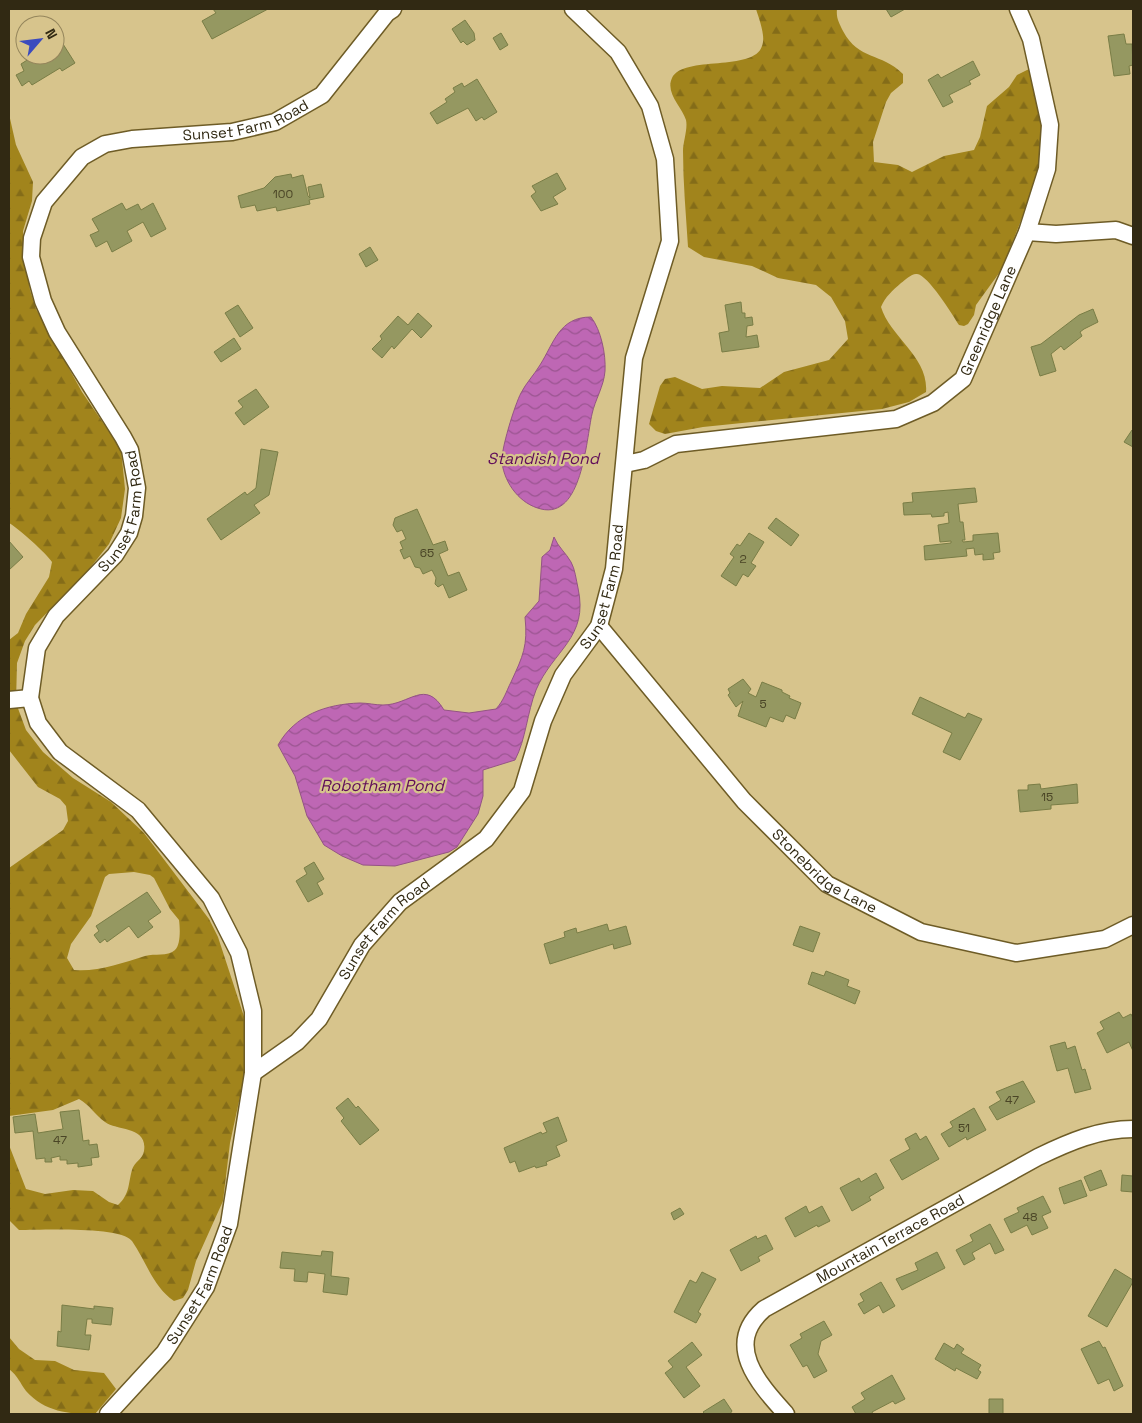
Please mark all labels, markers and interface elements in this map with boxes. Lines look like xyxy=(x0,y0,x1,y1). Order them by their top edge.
north arrow xyxy=(15,15,65,65)
text: N xyxy=(41,26,62,42)
street label: Sunset Farm Road xyxy=(182,95,312,144)
house number: 100 xyxy=(273,186,293,202)
street label: Greenridge Lane xyxy=(956,262,1020,379)
water label: Standish Pond xyxy=(487,448,601,469)
street label: Sunset Farm Road xyxy=(94,449,146,576)
street label: Sunset Farm Road xyxy=(575,523,627,653)
house number: 65 xyxy=(420,545,434,561)
house number: 2 xyxy=(739,551,747,567)
house number: 5 xyxy=(759,696,767,712)
water label: Robotham Pond xyxy=(320,775,445,796)
house number: 15 xyxy=(1041,789,1053,805)
street label: Stonebridge Lane xyxy=(768,824,881,917)
street label: Sunset Farm Road xyxy=(334,873,433,983)
house number: 47 xyxy=(1005,1092,1019,1108)
house number: 51 xyxy=(958,1120,970,1136)
house number: 47 xyxy=(53,1132,67,1148)
street label: Mountain Terrace Road xyxy=(813,1190,968,1287)
house number: 48 xyxy=(1023,1209,1037,1225)
street label: Sunset Farm Road xyxy=(162,1223,237,1348)

